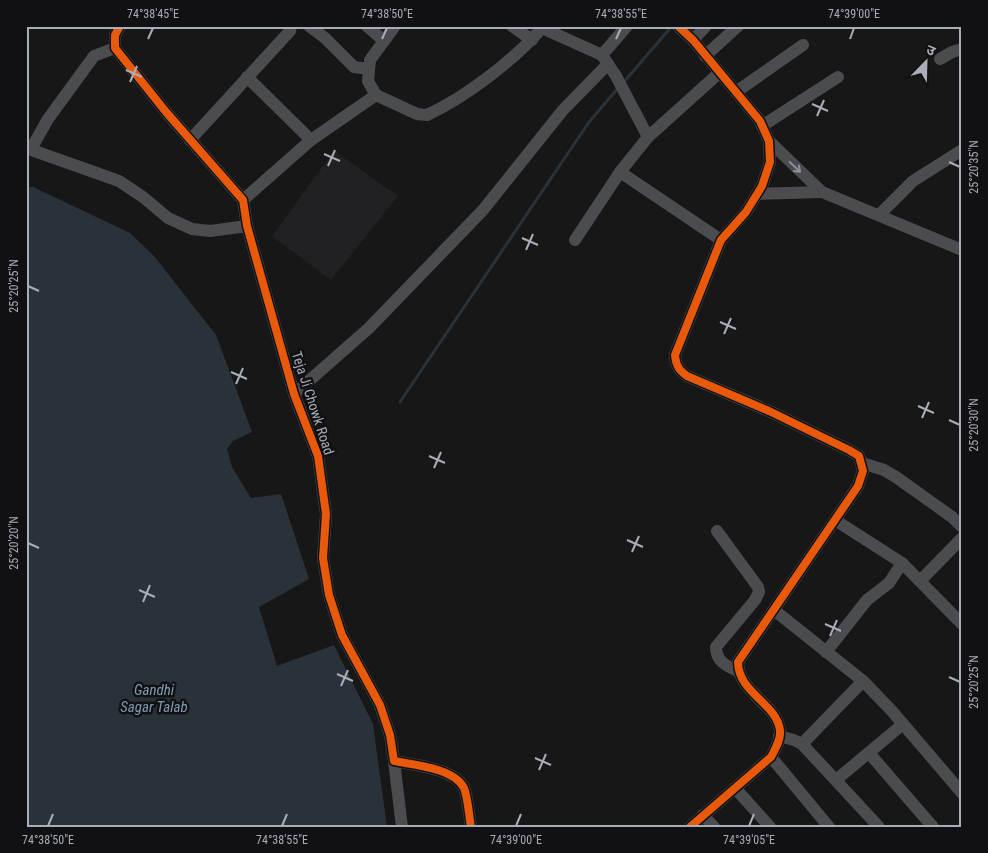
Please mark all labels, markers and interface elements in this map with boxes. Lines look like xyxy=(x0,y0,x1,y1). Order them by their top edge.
text: 74°38'45"E xyxy=(127,7,179,21)
text: 74°38'50"E xyxy=(361,7,413,21)
text: 74°38'55"E xyxy=(595,7,647,21)
text: 74°39'00"E xyxy=(828,7,880,21)
north arrow xyxy=(900,38,950,88)
text: उ xyxy=(924,41,939,59)
text: 25°20'35"N xyxy=(967,140,981,194)
one-way arrow xyxy=(789,161,802,173)
text: 25°20'25"N xyxy=(7,259,21,313)
street label: Teja Ji Chowk Road xyxy=(289,349,337,457)
text: 25°20'30"N xyxy=(967,398,981,452)
text: 25°20'20"N xyxy=(7,516,21,570)
text: 25°20'25"N xyxy=(967,655,981,709)
water label: Gandhi Sagar Talab xyxy=(120,681,188,716)
text: 74°38'50"E xyxy=(22,833,74,847)
text: 74°38'55"E xyxy=(256,833,308,847)
text: 74°39'00"E xyxy=(490,833,542,847)
text: 74°39'05"E xyxy=(723,833,775,847)

